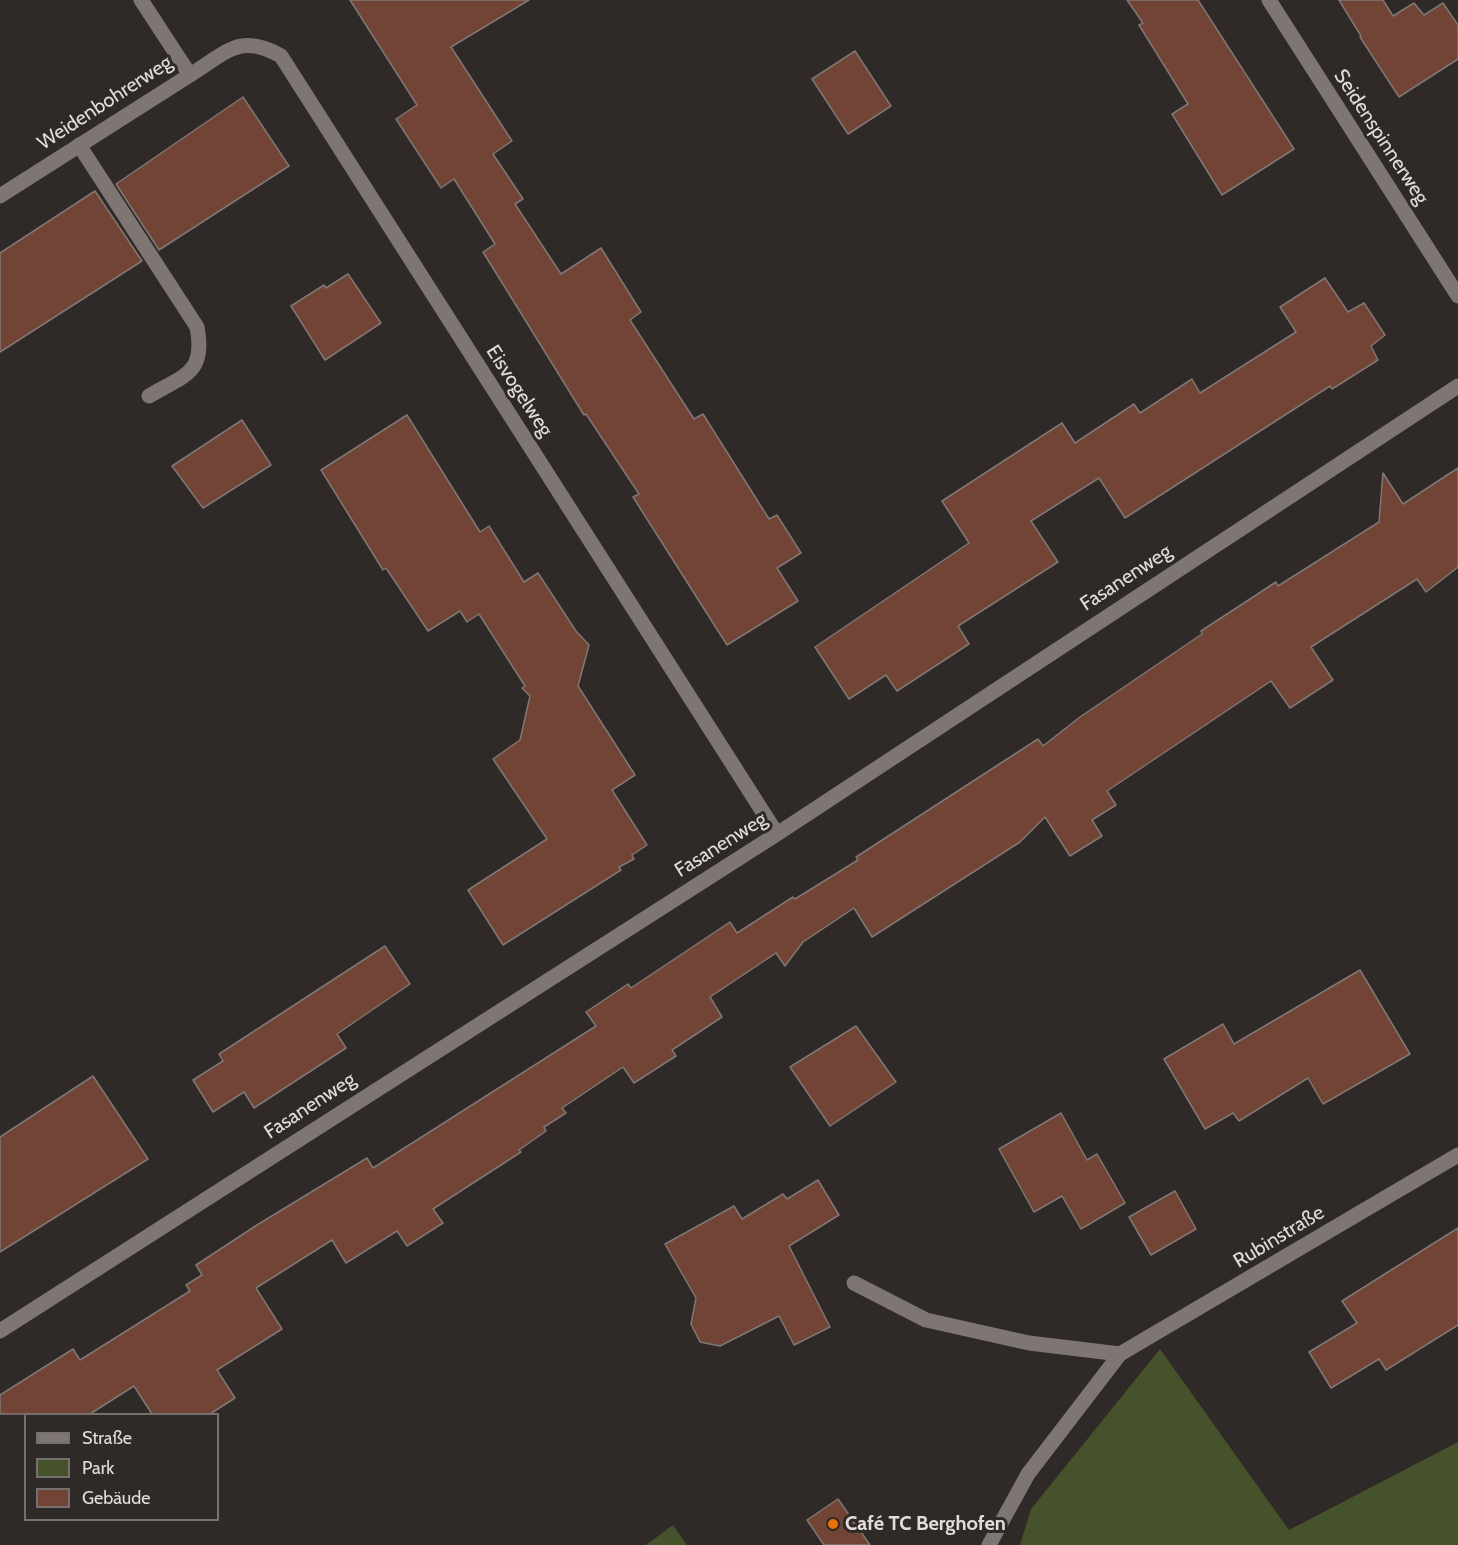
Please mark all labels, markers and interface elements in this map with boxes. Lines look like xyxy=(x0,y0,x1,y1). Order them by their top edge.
street label: Weidenbohrerweg xyxy=(33,51,177,155)
street label: Seidenspinnerweg xyxy=(1328,65,1434,209)
street label: Eisvogelweg xyxy=(481,341,557,441)
street label: Fasanenweg xyxy=(1076,540,1176,616)
street label: Fasanenweg xyxy=(671,807,771,883)
street label: Fasanenweg xyxy=(260,1068,360,1144)
street label: Rubinstraße xyxy=(1229,1201,1329,1273)
legend xyxy=(24,1413,219,1521)
text: Straße xyxy=(82,1427,132,1449)
text: Park xyxy=(82,1457,114,1479)
text: Gebäude xyxy=(82,1487,151,1509)
place label: Café TC Berghofen xyxy=(845,1512,1006,1536)
marker: Café TC Berghofen xyxy=(826,1517,840,1531)

